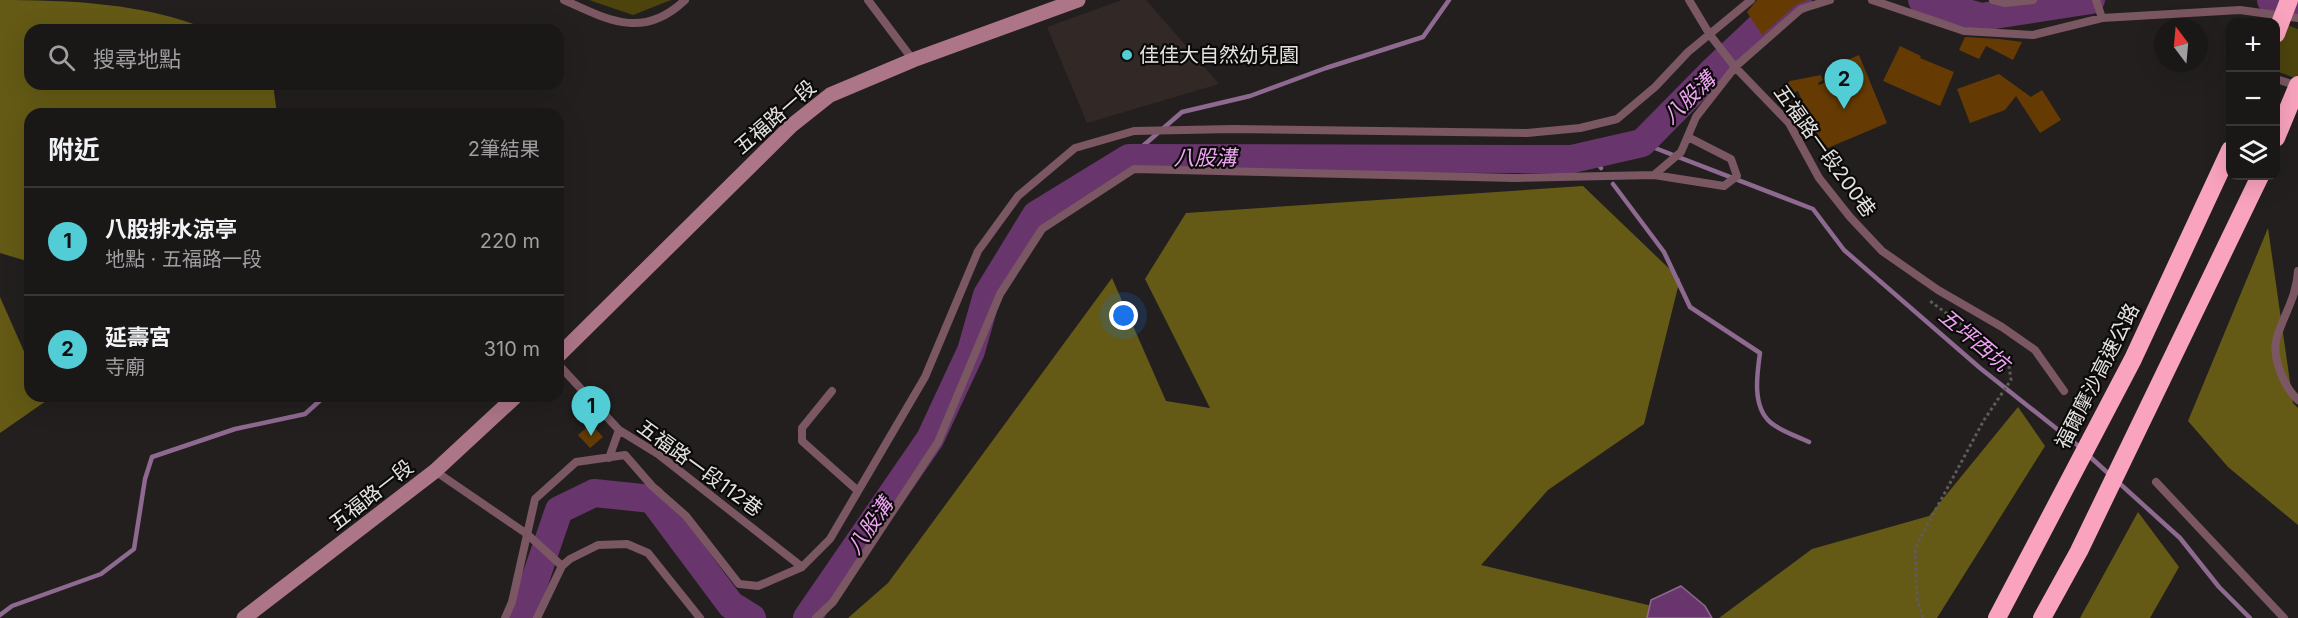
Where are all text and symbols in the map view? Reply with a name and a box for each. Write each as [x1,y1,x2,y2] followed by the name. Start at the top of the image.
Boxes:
[2154,18,2208,72] north arrow
[2226,18,2280,180] map controls
[2226,18,2280,72] button: +
[24,24,564,90] search box
[45,41,78,74] icon: search
[1139,43,1299,67] place label: 佳佳大自然幼兒園
[93,46,181,72] text: 搜尋地點
[1120,48,1134,62] marker: 佳佳大自然幼兒園
[1824,60,1864,109] pin: 2
[1657,65,1722,129] water label: 八股溝
[2226,72,2280,126] button: −
[729,75,821,159] street label: 五福路一段
[1769,80,1881,222] street label: 五福路一段200巷
[2226,126,2280,180] button: layers
[48,134,100,165] text: 附近
[468,137,540,161] text: 2筆結果
[1174,145,1239,170] water label: 八股溝
[105,216,237,242] text: 八股排水涼亭
[63,229,72,253] text: 1
[480,229,540,253] text: 220 m
[105,247,262,271] text: 地點 · 五福路一段
[2050,299,2144,453] street label: 福爾摩沙高速公路
[1109,301,1138,330] your location
[1934,303,2017,378] water label: 五坪西坑
[105,324,171,350] text: 延壽宮
[61,337,74,361] text: 2
[484,337,540,361] text: 310 m
[105,355,145,379] text: 寺廟
[572,386,610,436] pin: 1
[633,415,767,521] street label: 五福路一段112巷
[324,455,418,535] street label: 五福路一段
[841,490,900,559] water label: 八股溝

